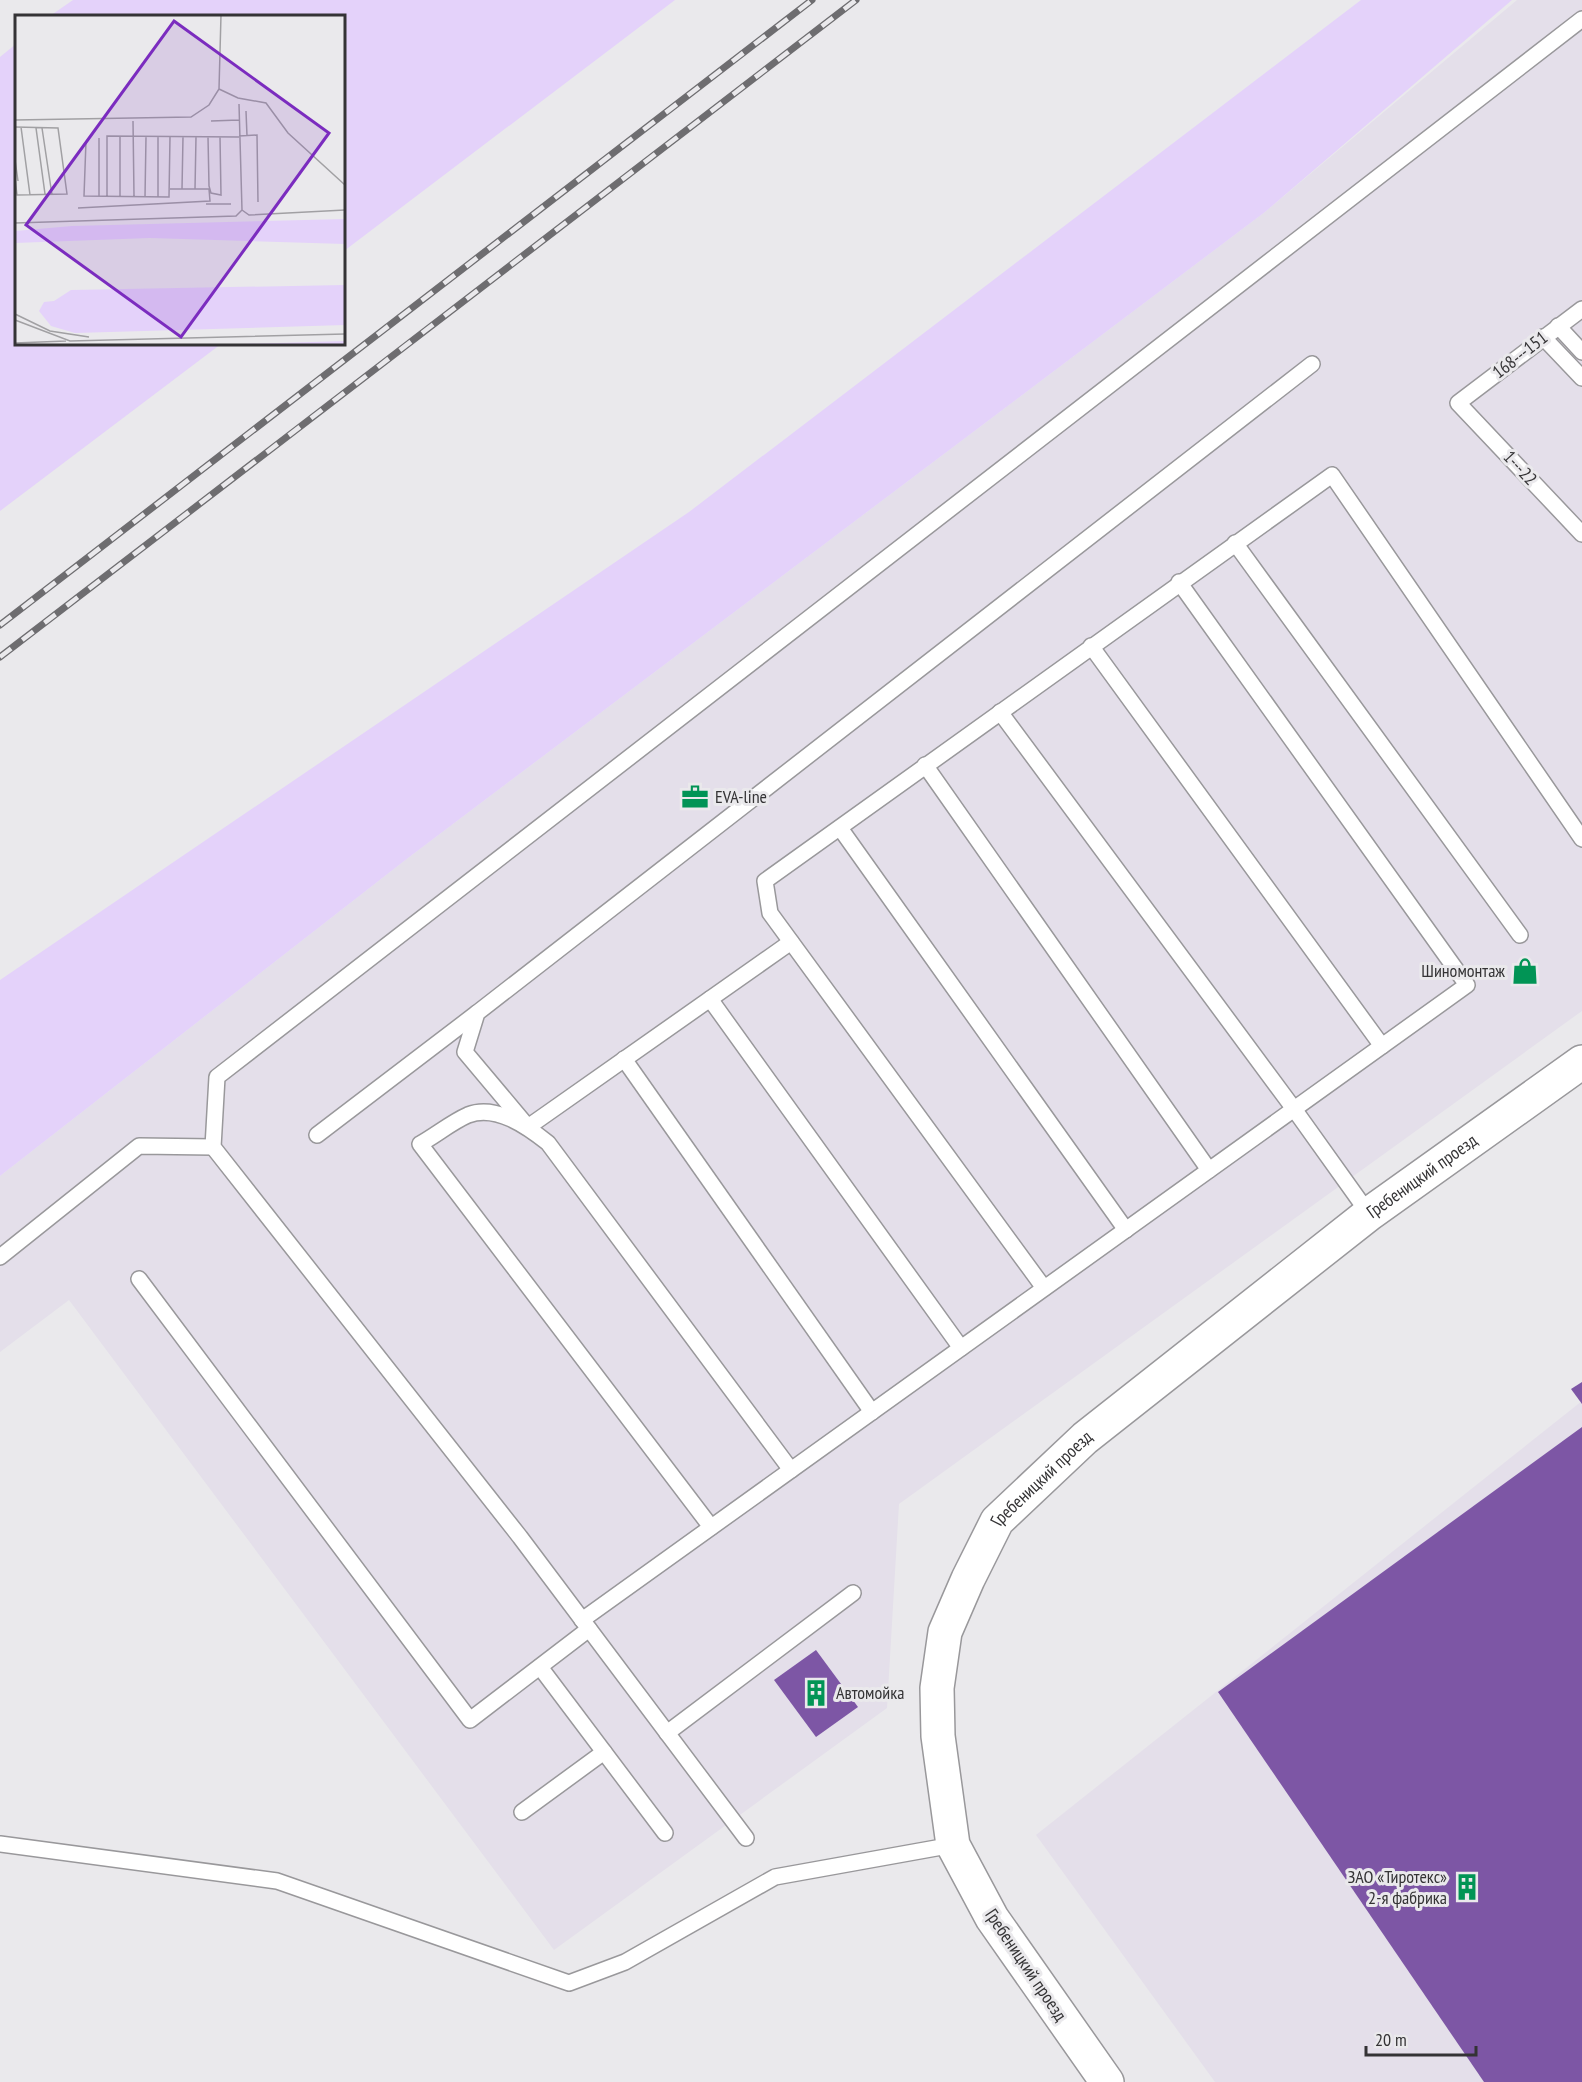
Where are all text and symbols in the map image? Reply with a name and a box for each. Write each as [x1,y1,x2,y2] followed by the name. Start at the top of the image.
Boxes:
[15,15,345,345] inset map
[1487,326,1552,383] street label: 168---151
[1498,445,1542,490] street label: 1---22
[680,782,710,812] office icon: EVA-line
[715,785,767,808] place label: EVA-line
[1510,956,1540,986] shop icon: Шиномонтаж
[1421,959,1505,982] place label: Шиномонтаж
[1362,1128,1482,1223] street label: Гребеницкий проезд
[985,1425,1097,1529] street label: Гребеницкий проезд
[801,1678,831,1708] building icon: Автомойка
[836,1681,904,1704] place label: Автомойка
[1348,1865,1447,1909] place label: ЗАО «Тиротекс» 2-я фабрика
[1452,1872,1482,1902] building icon: ЗАО «Тиротекс» 2-я фабрика
[980,1904,1072,2025] street label: Гребеницкий проезд
[1366,2019,1476,2057] scale bar
[1375,2028,1407,2051] text: 20 m

